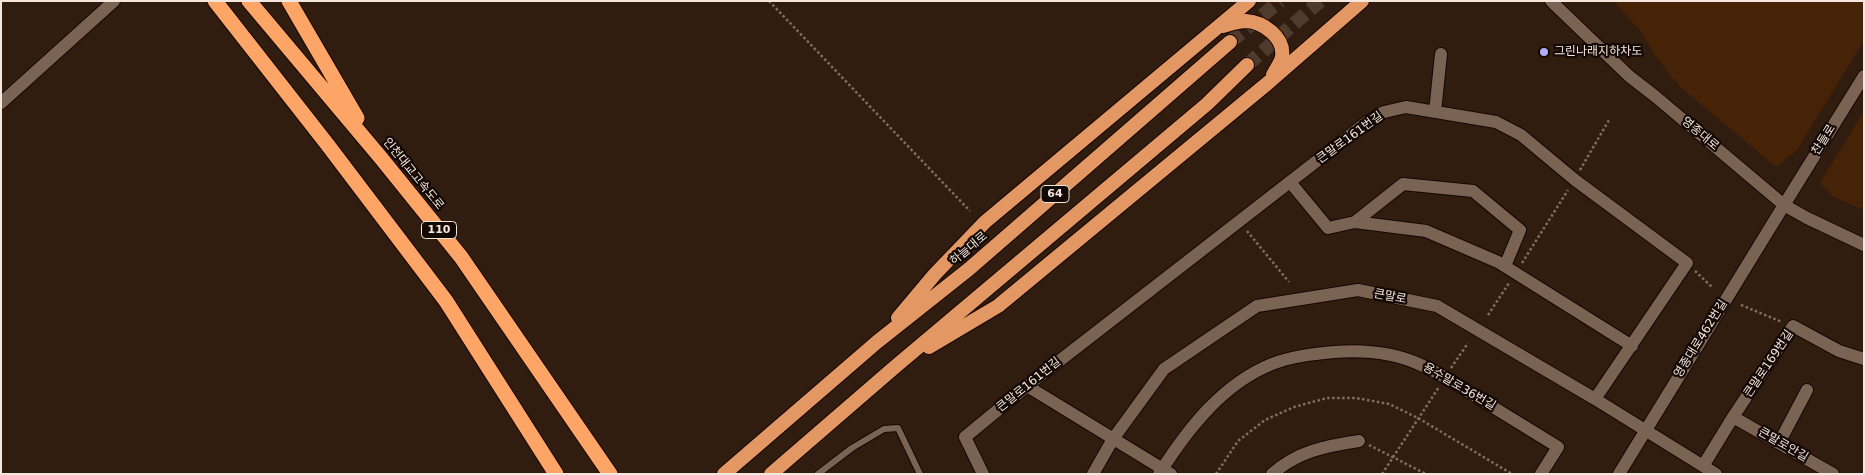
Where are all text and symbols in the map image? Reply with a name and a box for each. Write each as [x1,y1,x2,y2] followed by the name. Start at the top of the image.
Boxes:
[1554,45,1642,59] place label: 그린나래지하차도
[1538,46,1550,58] marker: 그린나래지하차도
[1314,109,1386,167] street label: 큰말로161번길
[1678,114,1722,154] street label: 영종대로
[1809,122,1839,158] street label: 찬들로
[380,135,446,213] street label: 인천대교고속도로
[1041,185,1069,202] road number: 64
[422,222,456,238] road number: 110
[947,229,991,269] street label: 하늘대로
[1372,287,1408,307] street label: 큰말로
[1671,297,1731,381] street label: 영종대로462번길
[1741,328,1797,400] street label: 큰말로169번길
[994,355,1064,415] street label: 큰말로161번길
[1420,360,1498,414] street label: 용수말로36번길
[1755,425,1811,465] street label: 큰말로안길

